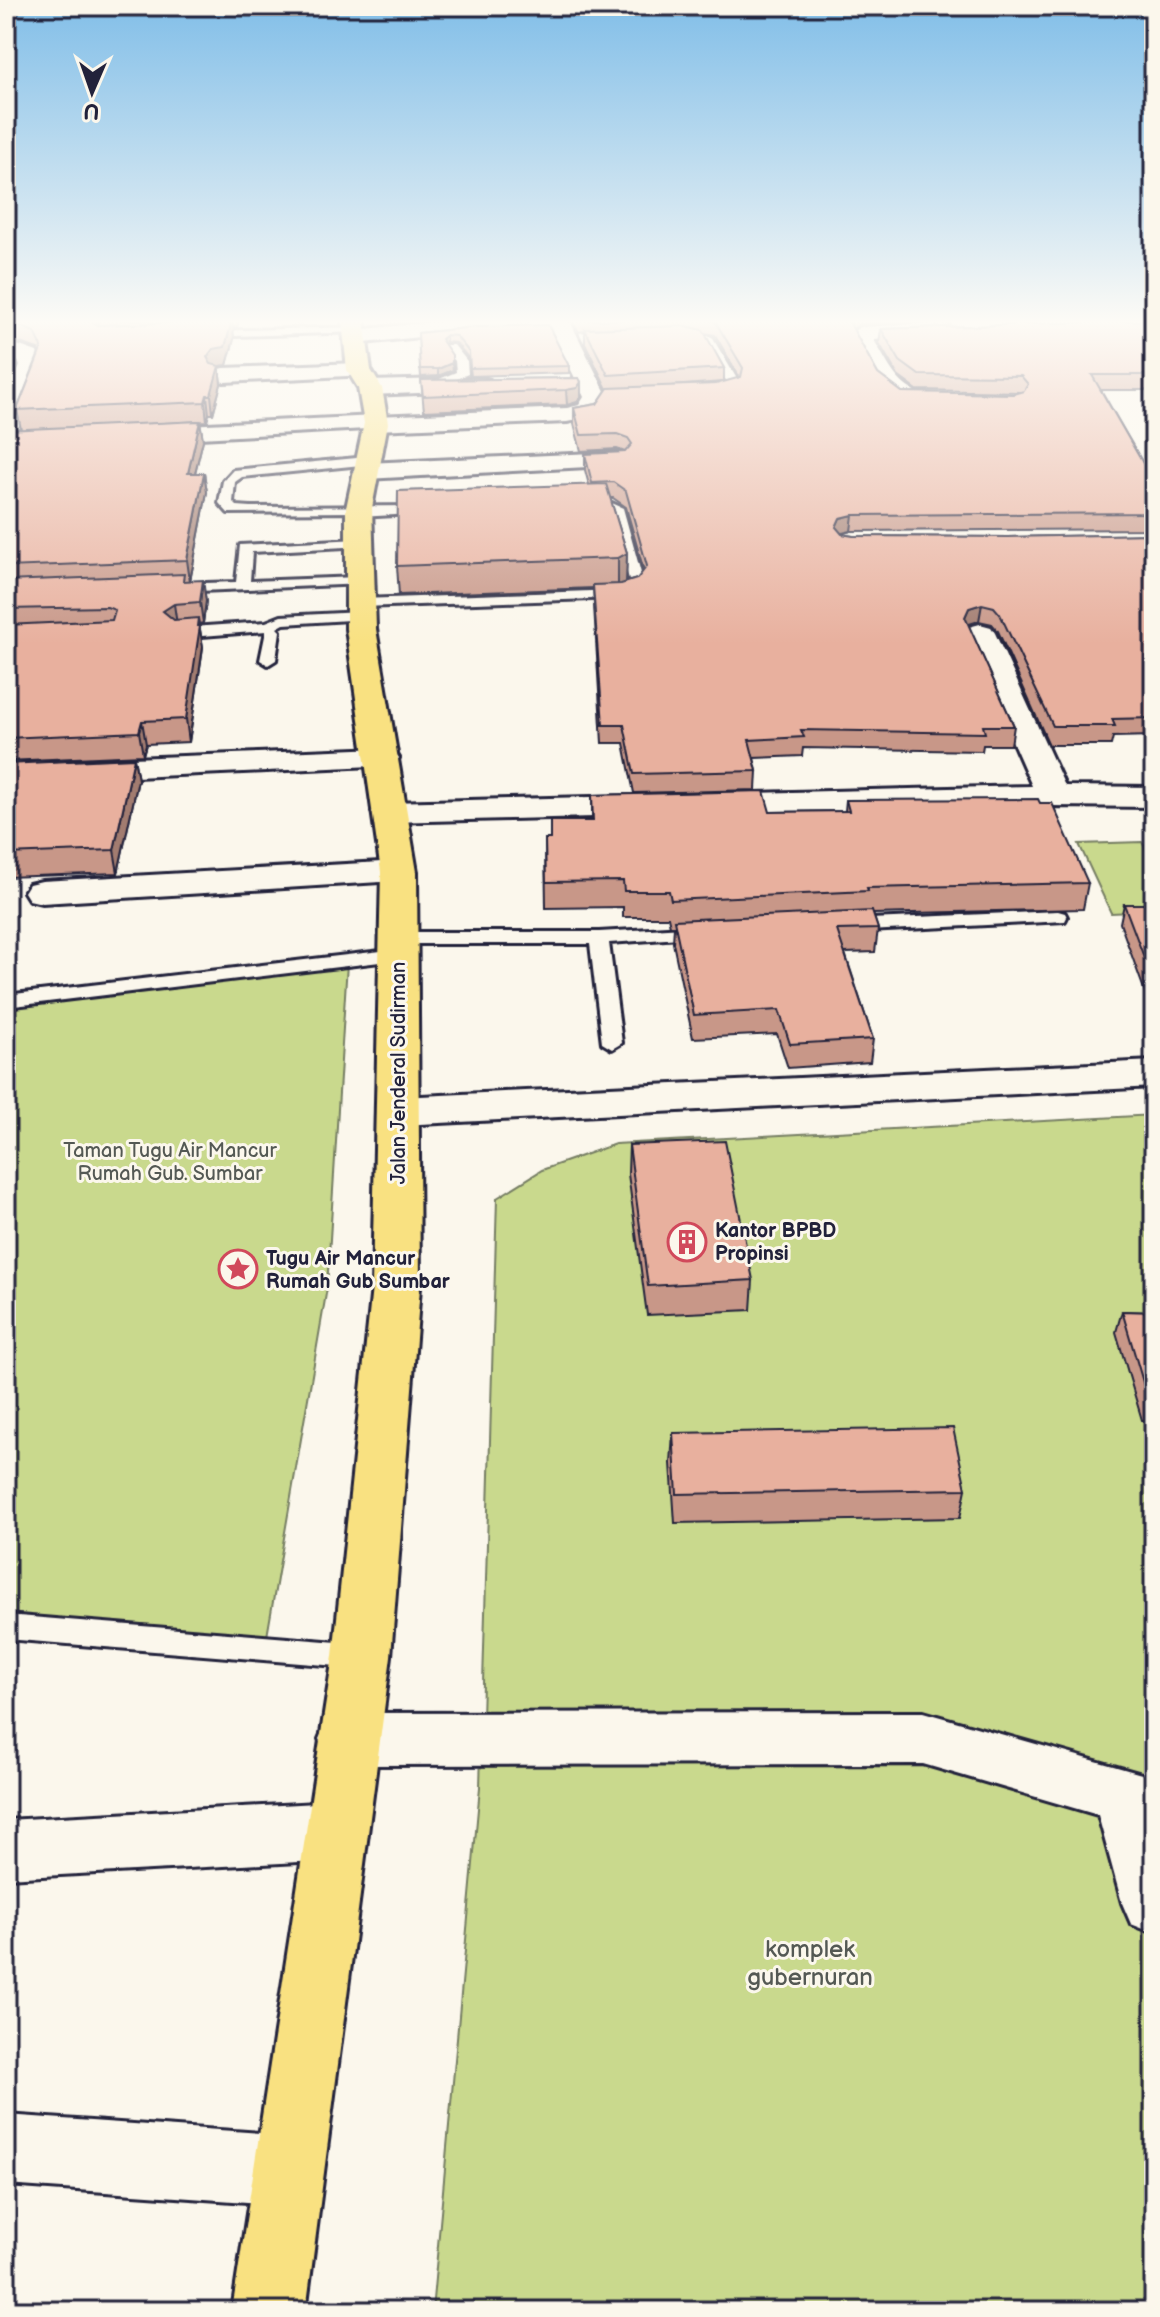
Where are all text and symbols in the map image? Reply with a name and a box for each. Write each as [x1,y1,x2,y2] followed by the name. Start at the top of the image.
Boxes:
[52,52,132,132] north arrow
[83,97,100,124] text: U
[387,962,411,1184] street label: Jalan Jenderal Sudirman
[63,1139,277,1186] park label: Taman Tugu Air Mancur Rumah Gub. Sumbar
[715,1219,836,1266] place label: Kantor BPBD Propinsi
[666,1221,708,1263] building icon: Kantor BPBD Propinsi
[266,1247,451,1294] place label: Tugu Air Mancur Rumah Gub Sumbar
[217,1248,259,1290] place icon: Tugu Air Mancur Rumah Gub Sumbar
[747,1935,873,1992] park label: komplek gubernuran

